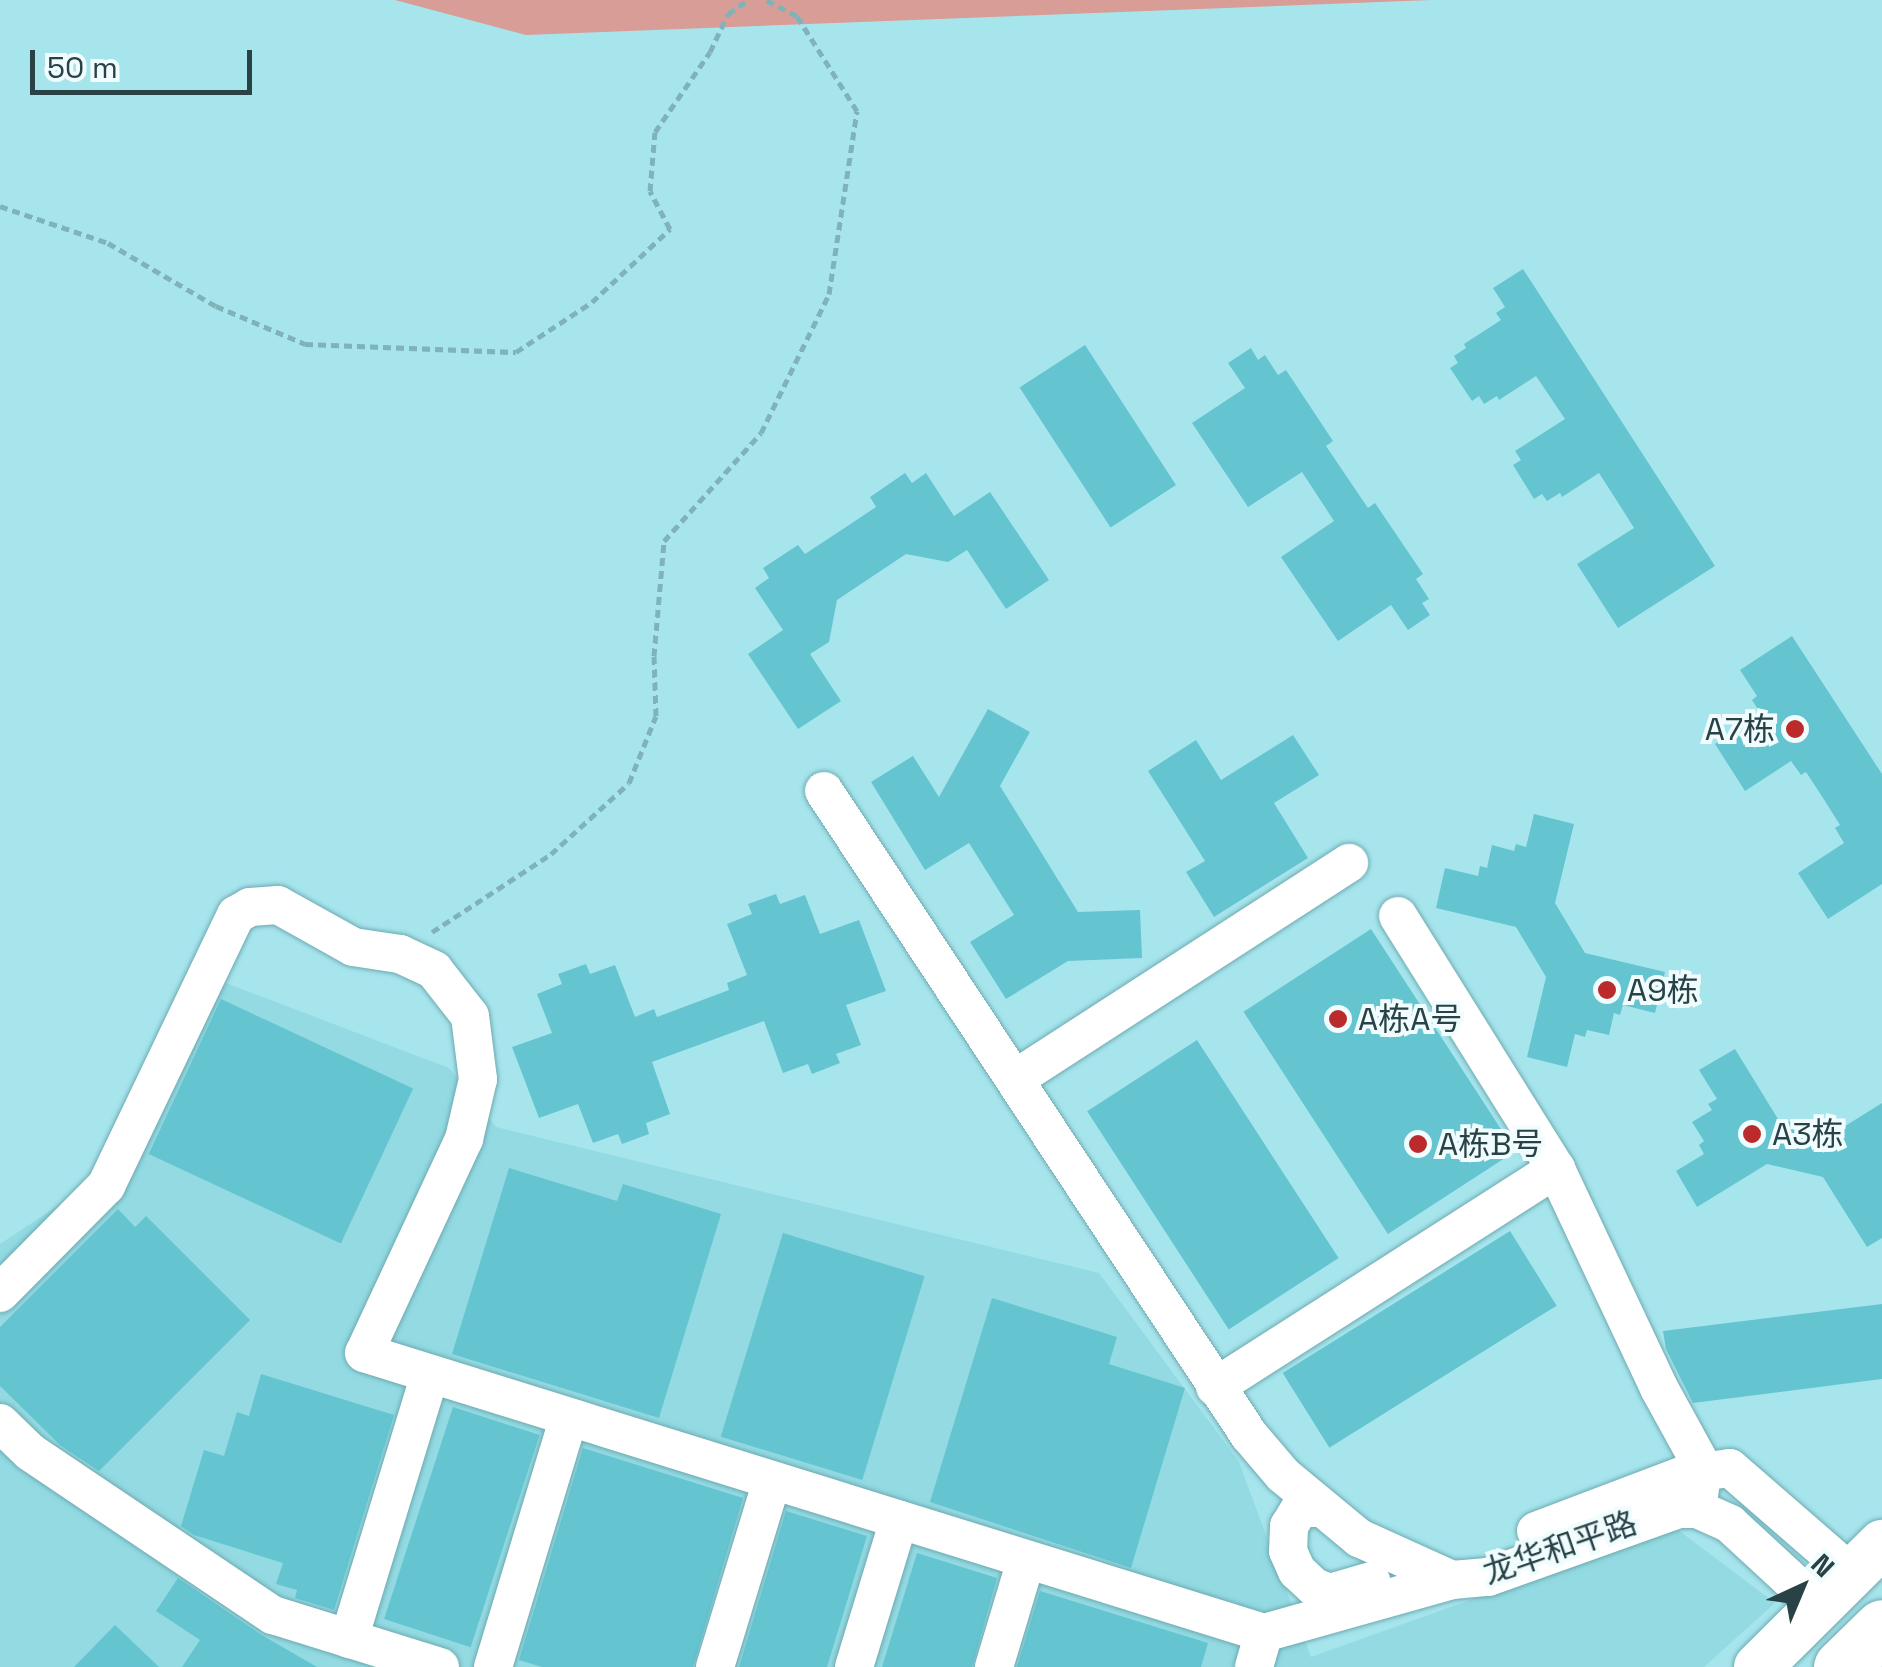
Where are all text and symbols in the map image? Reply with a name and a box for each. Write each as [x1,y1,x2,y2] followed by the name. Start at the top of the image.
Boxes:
[35,30,258,92] scale bar
[47,48,118,87] text: 50 m
[1705,710,1775,748] place label: A7栋
[1784,718,1806,740] marker: A7栋
[1627,971,1699,1009] place label: A9栋
[1596,979,1618,1001] marker: A9栋
[1358,1000,1462,1038] place label: A栋A号
[1327,1008,1349,1030] marker: A栋A号
[1772,1115,1843,1153] place label: A3栋
[1741,1123,1763,1145] marker: A3栋
[1438,1125,1543,1163] place label: A栋B号
[1407,1133,1429,1155] marker: A栋B号
[1478,1504,1642,1592] street label: 龙华和平路
[1752,1537,1852,1637] north arrow
[1804,1546,1842,1585] text: N

